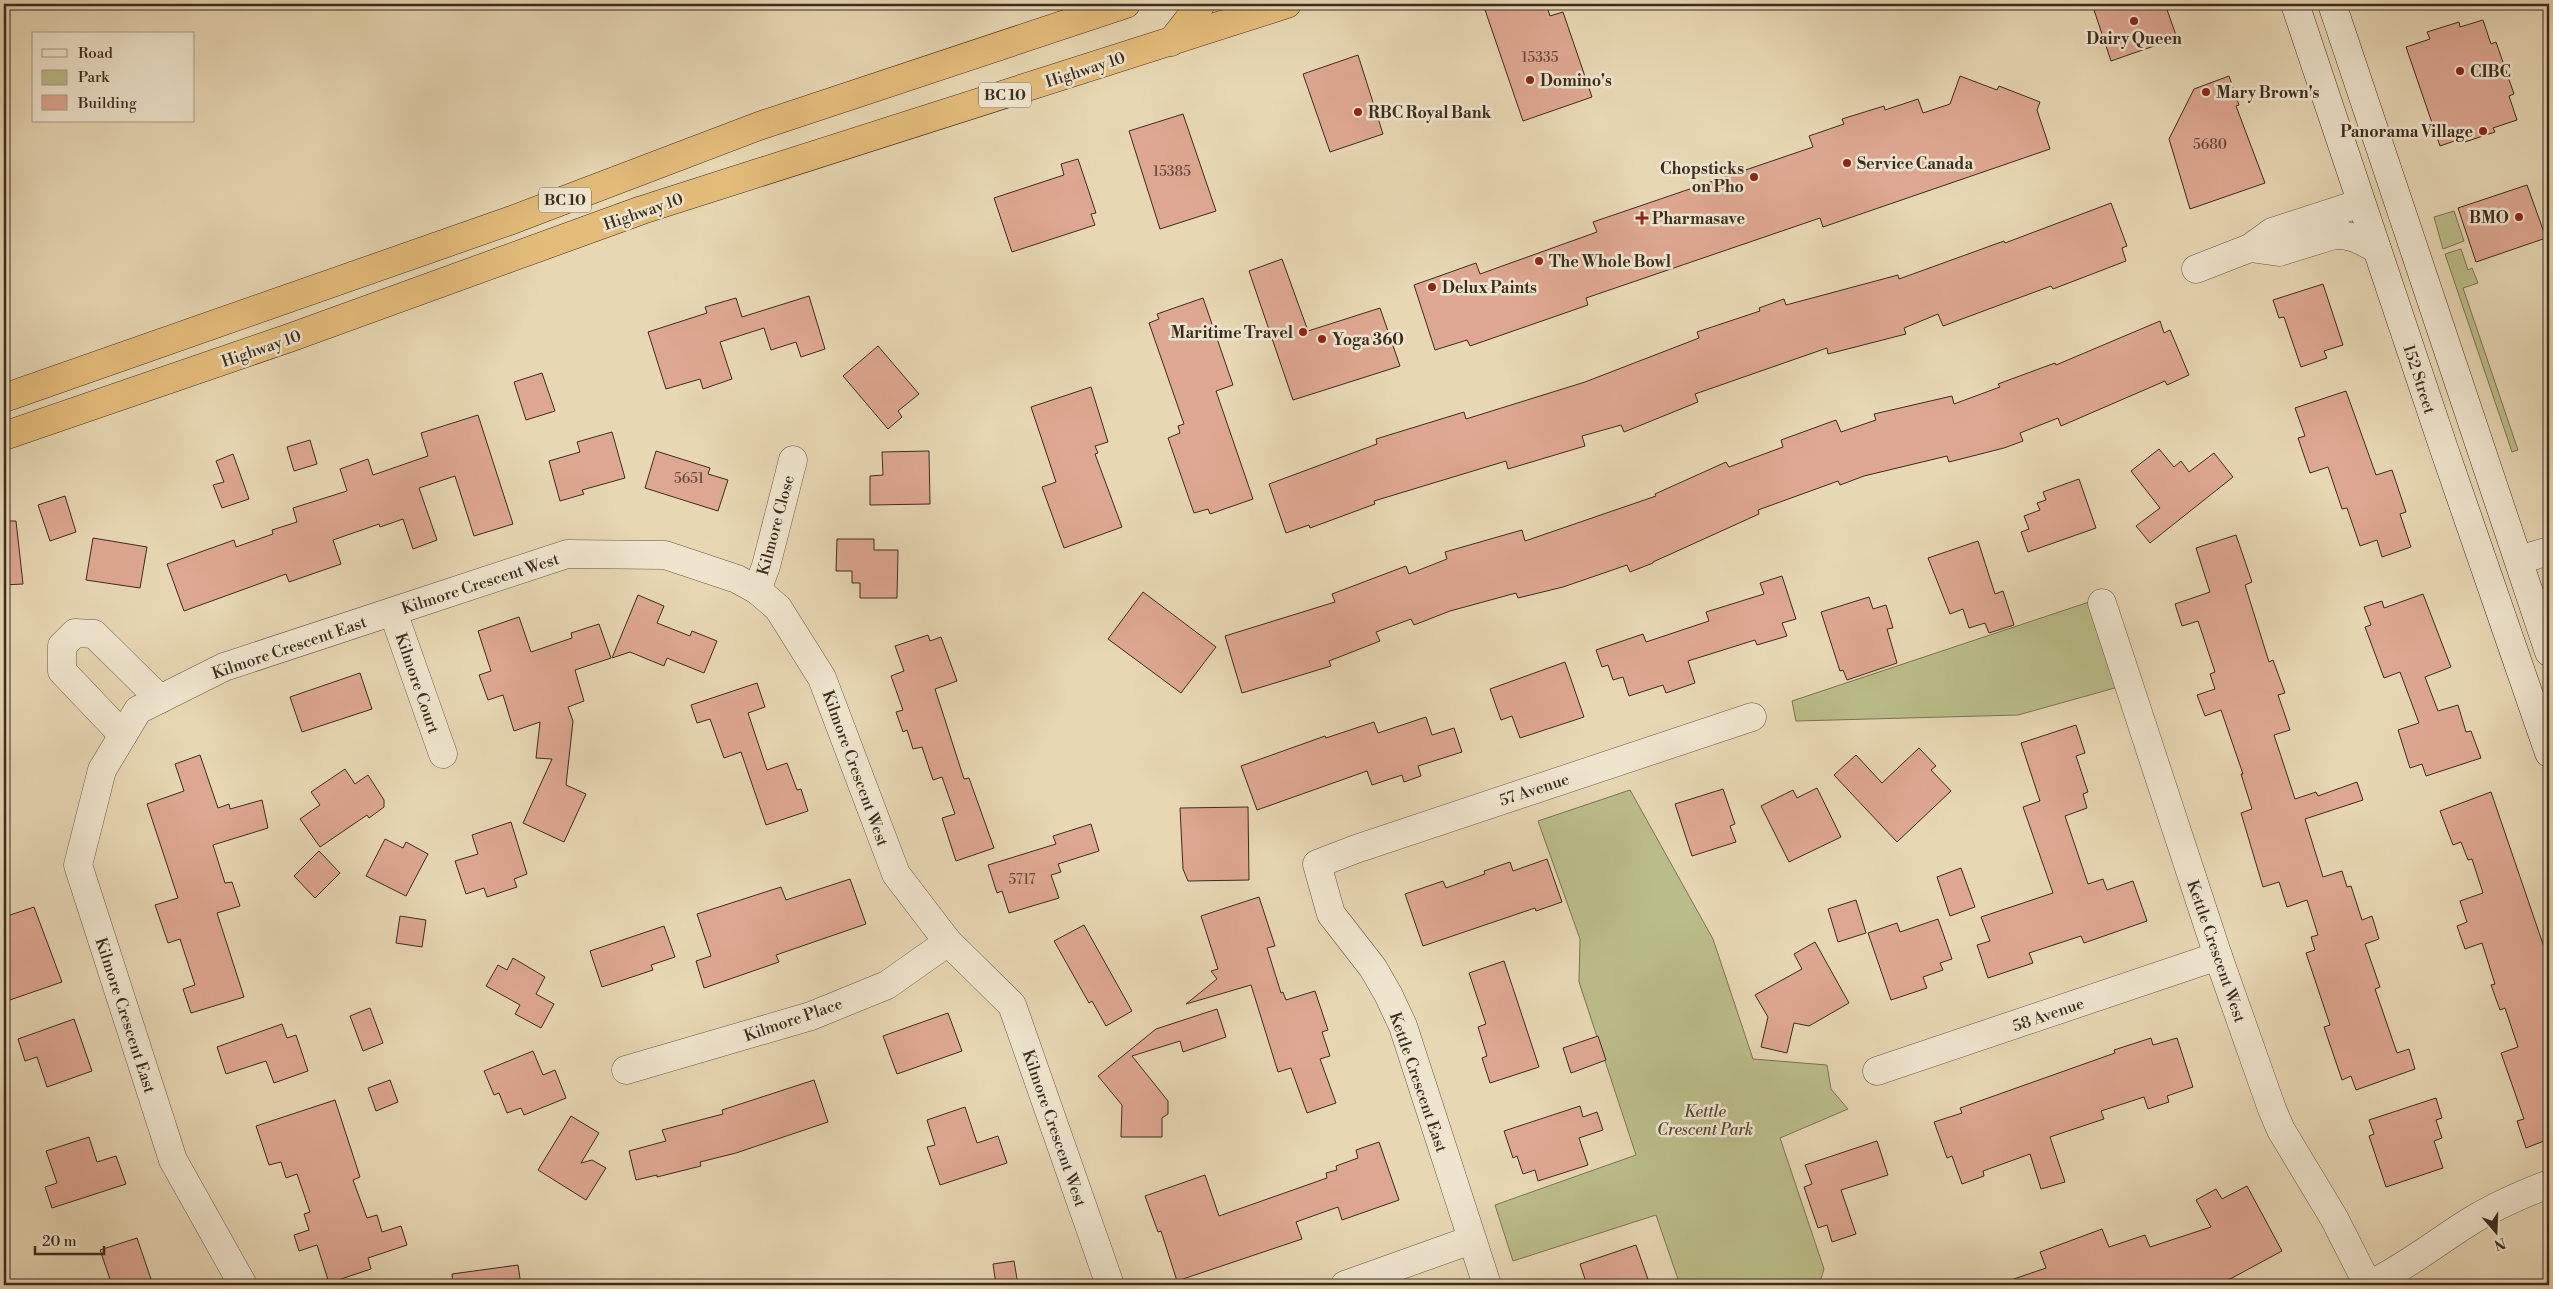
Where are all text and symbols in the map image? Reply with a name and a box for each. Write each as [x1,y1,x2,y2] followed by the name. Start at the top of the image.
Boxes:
[2128,15,2140,27] marker: Dairy Queen
[2086,29,2182,49] place label: Dairy Queen
[32,32,195,122] legend
[78,44,113,63] text: Road
[1043,48,1128,92] street label: Highway 10
[1522,49,1559,67] house number: 15335
[2470,62,2511,82] place label: CIBC
[2454,65,2466,77] marker: CIBC
[78,68,110,87] text: Park
[1540,71,1612,91] place label: Domino's
[1524,74,1536,86] marker: Domino's
[979,82,1031,108] road number: BC 10
[2216,83,2320,103] place label: Mary Brown's
[2200,86,2212,98] marker: Mary Brown's
[77,94,137,113] text: Building
[1368,103,1492,123] place label: RBC Royal Bank
[1352,106,1364,118] marker: RBC Royal Bank
[2340,122,2473,142] place label: Panorama Village
[2477,125,2489,137] marker: Panorama Village
[2193,136,2227,154] house number: 5680
[1857,154,1973,174] place label: Service Canada
[1841,157,1853,169] marker: Service Canada
[1660,159,1744,197] place label: Chopsticks on Pho
[1153,163,1191,181] house number: 15385
[1748,171,1760,183] marker: Chopsticks on Pho
[539,188,591,212] road number: BC 10
[601,189,686,235] street label: Highway 10
[2469,208,2509,228] place label: BMO
[1652,209,1746,229] place label: Pharmasave
[2513,211,2525,223] marker: BMO
[1636,212,1648,224] marker: Pharmasave
[1549,252,1672,272] place label: The Whole Bowl
[1533,255,1545,267] marker: The Whole Bowl
[1442,278,1537,298] place label: Delux Paints
[1426,281,1438,293] marker: Delux Paints
[1171,323,1294,343] place label: Maritime Travel
[219,326,304,372] street label: Highway 10
[1297,326,1309,338] marker: Maritime Travel
[1332,330,1404,350] place label: Yoga 360
[1316,333,1328,345] marker: Yoga 360
[2398,342,2440,417] street label: 152 Street
[674,470,704,488] house number: 5651
[753,473,799,577] street label: Kilmore Close
[399,549,562,619] street label: Kilmore Crescent West
[209,612,370,684] street label: Kilmore Crescent East
[391,630,444,737] street label: Kilmore Court
[817,688,893,849] street label: Kilmore Crescent West
[1497,769,1572,811] street label: 57 Avenue
[1008,871,1036,889] house number: 5717
[2182,878,2250,1025] street label: Kettle Crescent West
[90,935,160,1096] street label: Kilmore Crescent East
[2010,993,2087,1037] street label: 58 Avenue
[741,994,845,1046] street label: Kilmore Place
[1385,1010,1452,1155] street label: Kettle Crescent East
[1018,1047,1090,1210] street label: Kilmore Crescent West
[1657,1102,1753,1140] park label: Kettle Crescent Park
[2470,1206,2520,1256] north arrow
[35,1224,104,1256] scale bar
[42,1232,77,1251] text: 20 m
[2492,1233,2508,1254] text: N

